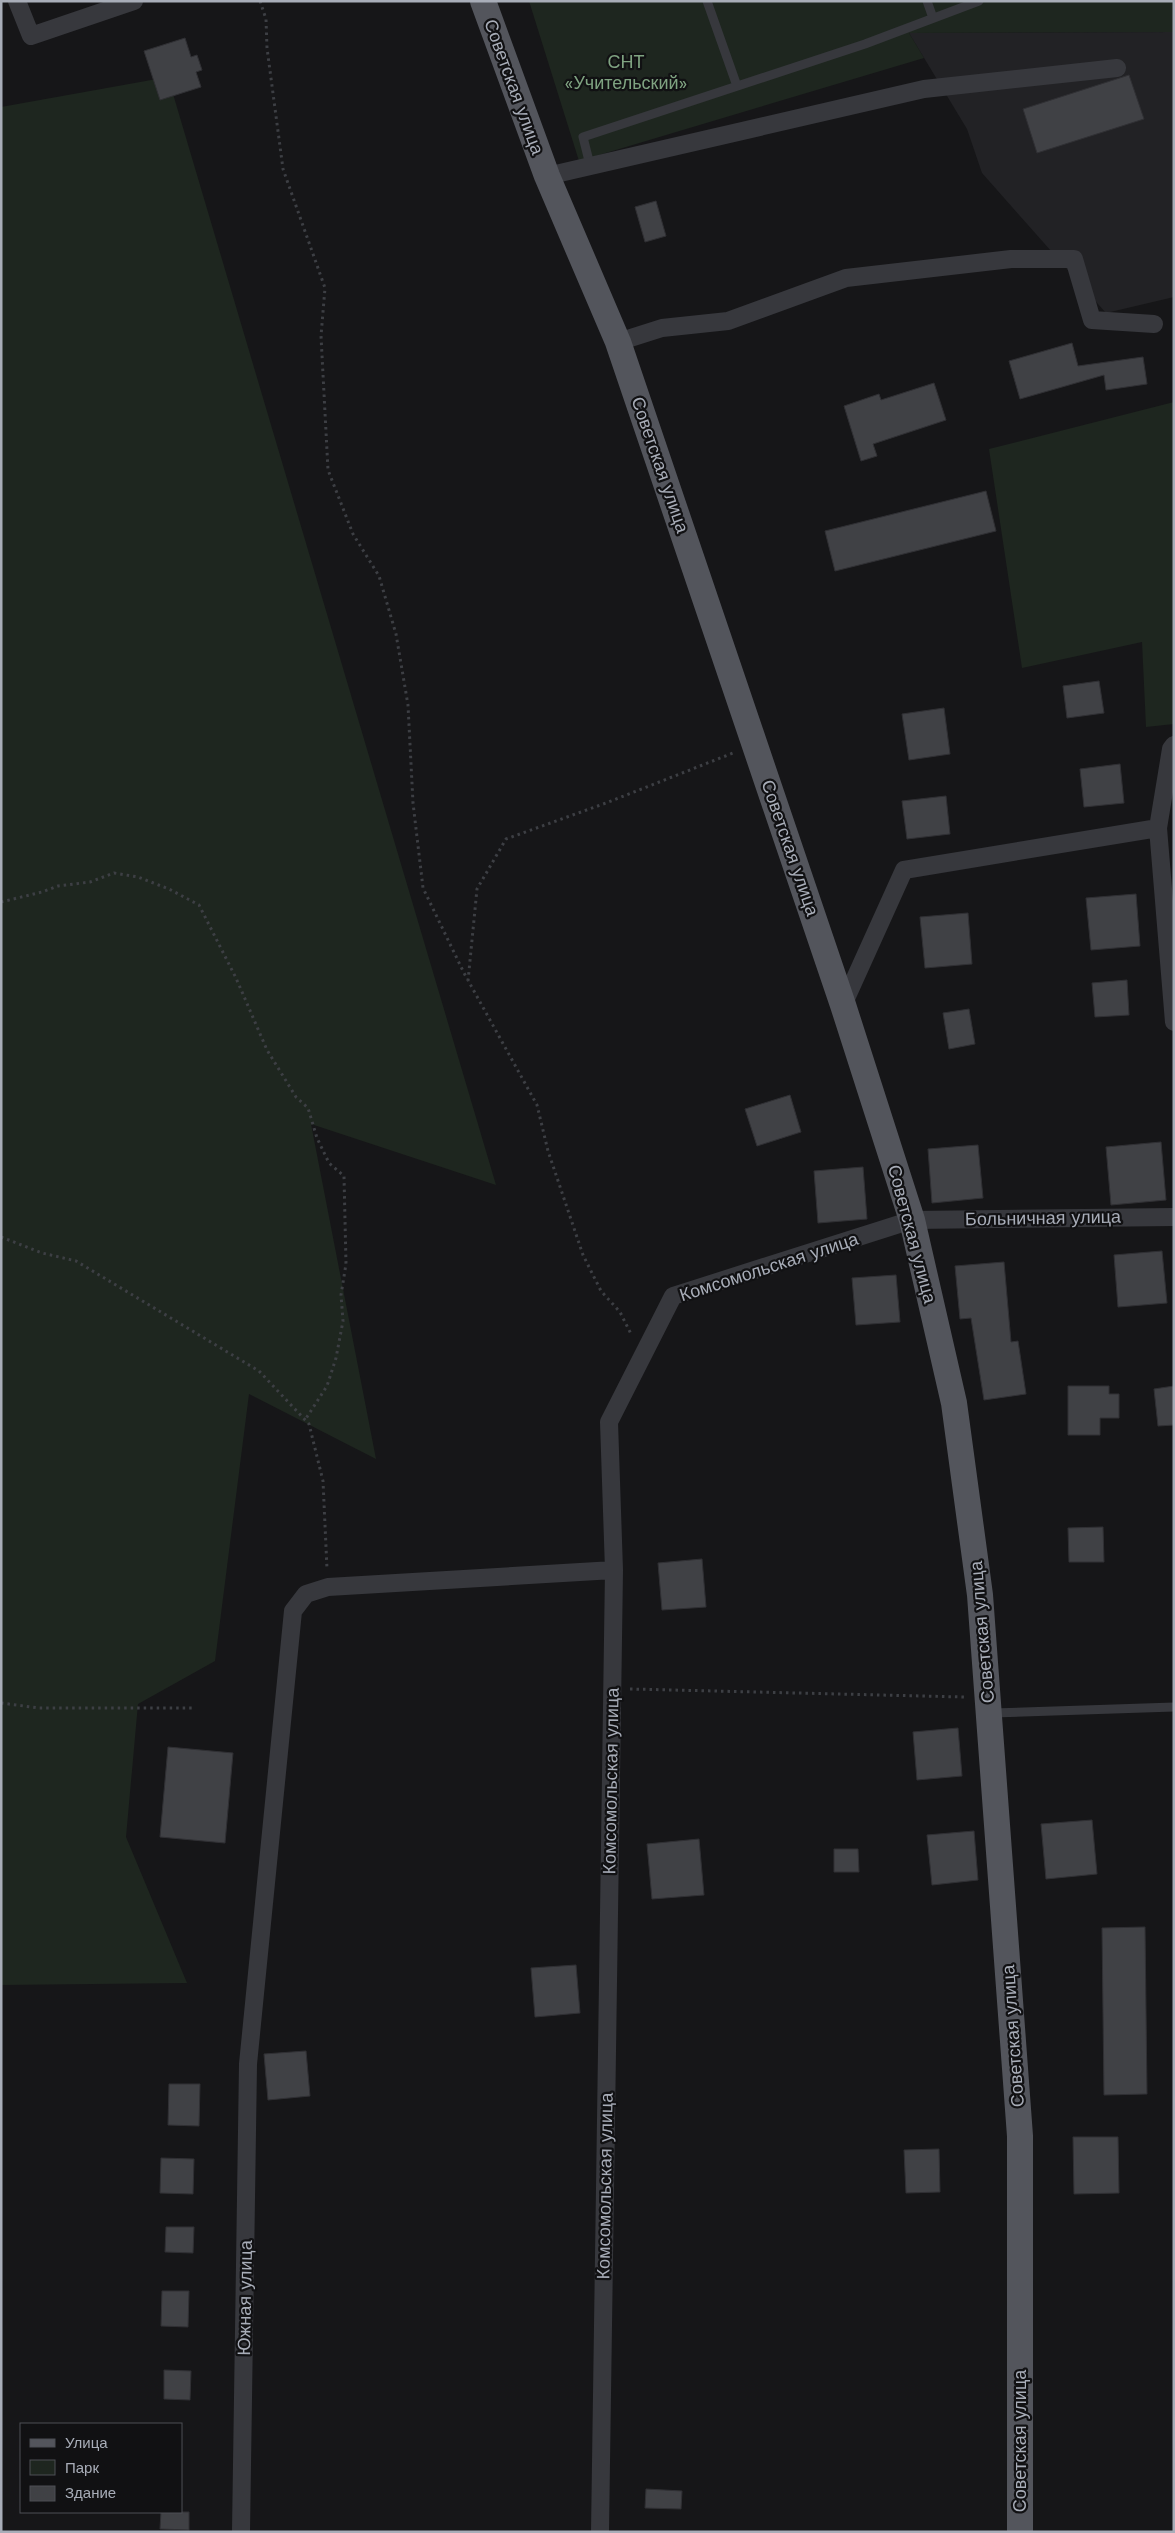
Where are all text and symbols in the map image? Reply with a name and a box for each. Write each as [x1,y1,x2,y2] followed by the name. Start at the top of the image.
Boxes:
[480,16,549,158] street label: Советская улица
[565,51,687,93] park label: СНТ «Учительский»
[627,394,694,537] street label: Советская улица
[757,777,824,920] street label: Советская улица
[884,1162,941,1306] street label: Советская улица
[965,1206,1122,1229] street label: Больничная улица
[677,1227,862,1305] street label: Комсомольская улица
[965,1559,998,1704] street label: Советская улица
[598,1687,623,1874] street label: Комсомольская улица
[997,1963,1028,2108] street label: Советская улица
[592,2092,617,2279] street label: Комсомольская улица
[233,2239,256,2356] street label: Южная улица
[1009,2369,1030,2512] street label: Советская улица
[20,2423,182,2513] legend
[65,2434,108,2452] text: Улица
[65,2459,99,2477] text: Парк
[65,2484,116,2502] text: Здание

